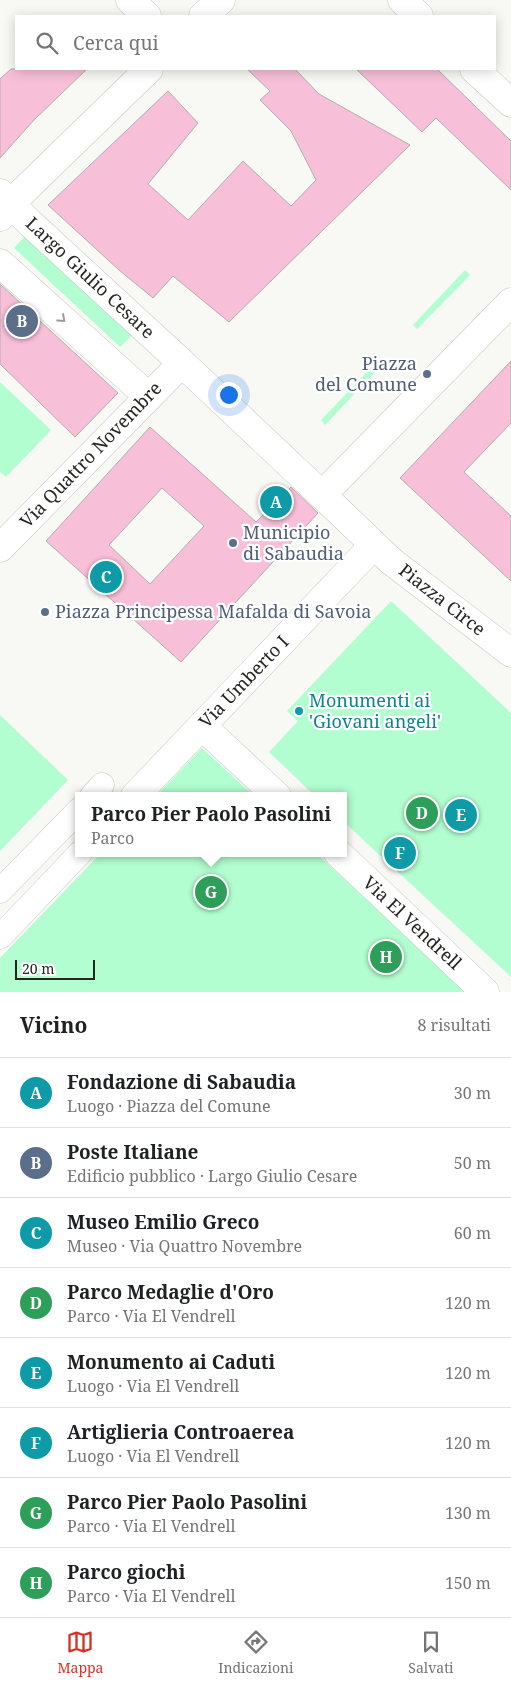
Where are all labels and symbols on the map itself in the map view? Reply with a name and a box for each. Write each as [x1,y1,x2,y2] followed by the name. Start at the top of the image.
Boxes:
[21,211,160,343] street label: Largo Giulio Cesare
[6,302,38,340] pin: B
[57,313,66,322] one-way arrow
[315,351,417,396] place label: Piazza del Comune
[421,368,433,380] marker: Piazza del Comune
[14,376,166,532] street label: Via Quattro Novembre
[216,382,242,408] your location
[260,483,292,521] pin: A
[243,520,344,565] place label: Municipio di Sabaudia
[227,537,239,549] marker: Municipio di Sabaudia
[90,558,122,596] pin: C
[394,558,491,641] street label: Piazza Circe
[55,599,371,623] place label: Piazza Principessa Mafalda di Savoia
[39,606,51,618] marker: Piazza Principessa Mafalda di Savoia
[193,630,294,733] street label: Via Umberto I
[309,688,441,733] place label: Monumenti ai 'Giovani angeli'
[293,705,305,717] marker: Monumenti ai 'Giovani angeli'
[406,794,438,832] pin: D
[445,796,477,834] pin: E
[384,834,416,872] pin: F
[358,870,468,975] street label: Via El Vendrell
[195,873,227,911] pin: G
[370,938,402,976] pin: H
[15,957,95,980] scale bar

